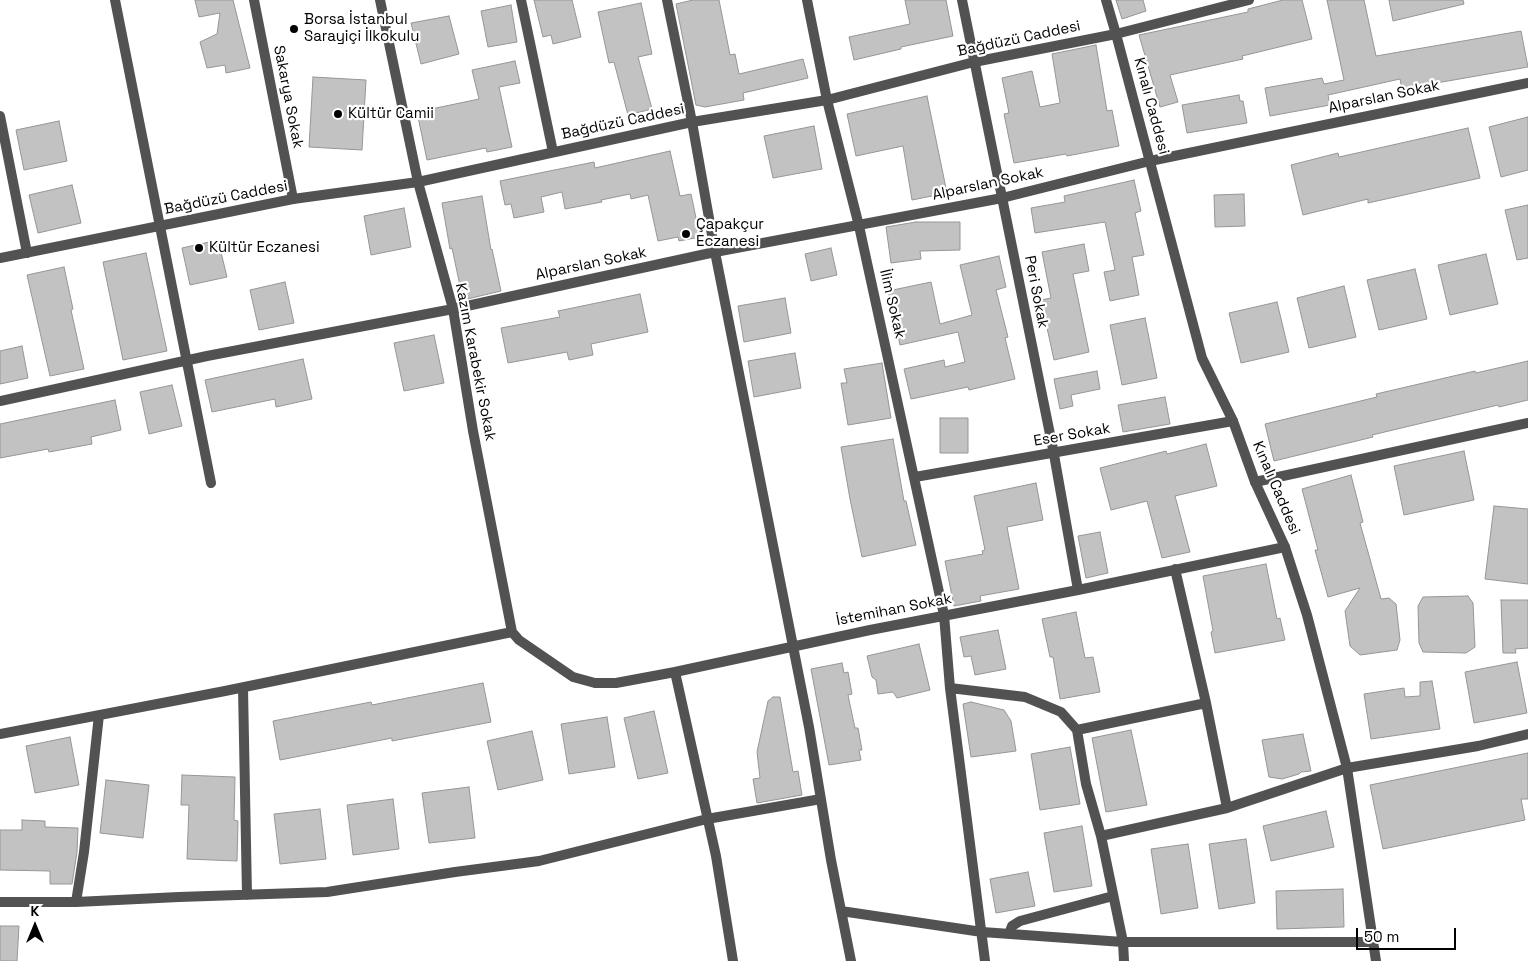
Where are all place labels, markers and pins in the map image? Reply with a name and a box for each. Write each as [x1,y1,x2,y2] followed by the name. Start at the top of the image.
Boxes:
[304,11,419,46] place label: Borsa İstanbul Sarayiçi İlkokulu
[288,23,300,35] marker: Borsa İstanbul Sarayiçi İlkokulu
[348,105,434,123] place label: Kültür Camii
[332,108,344,120] marker: Kültür Camii
[696,216,764,251] place label: Çapakçur Eczanesi
[680,228,692,240] marker: Çapakçur Eczanesi
[209,239,320,257] place label: Kültür Eczanesi
[193,242,205,254] marker: Kültür Eczanesi

